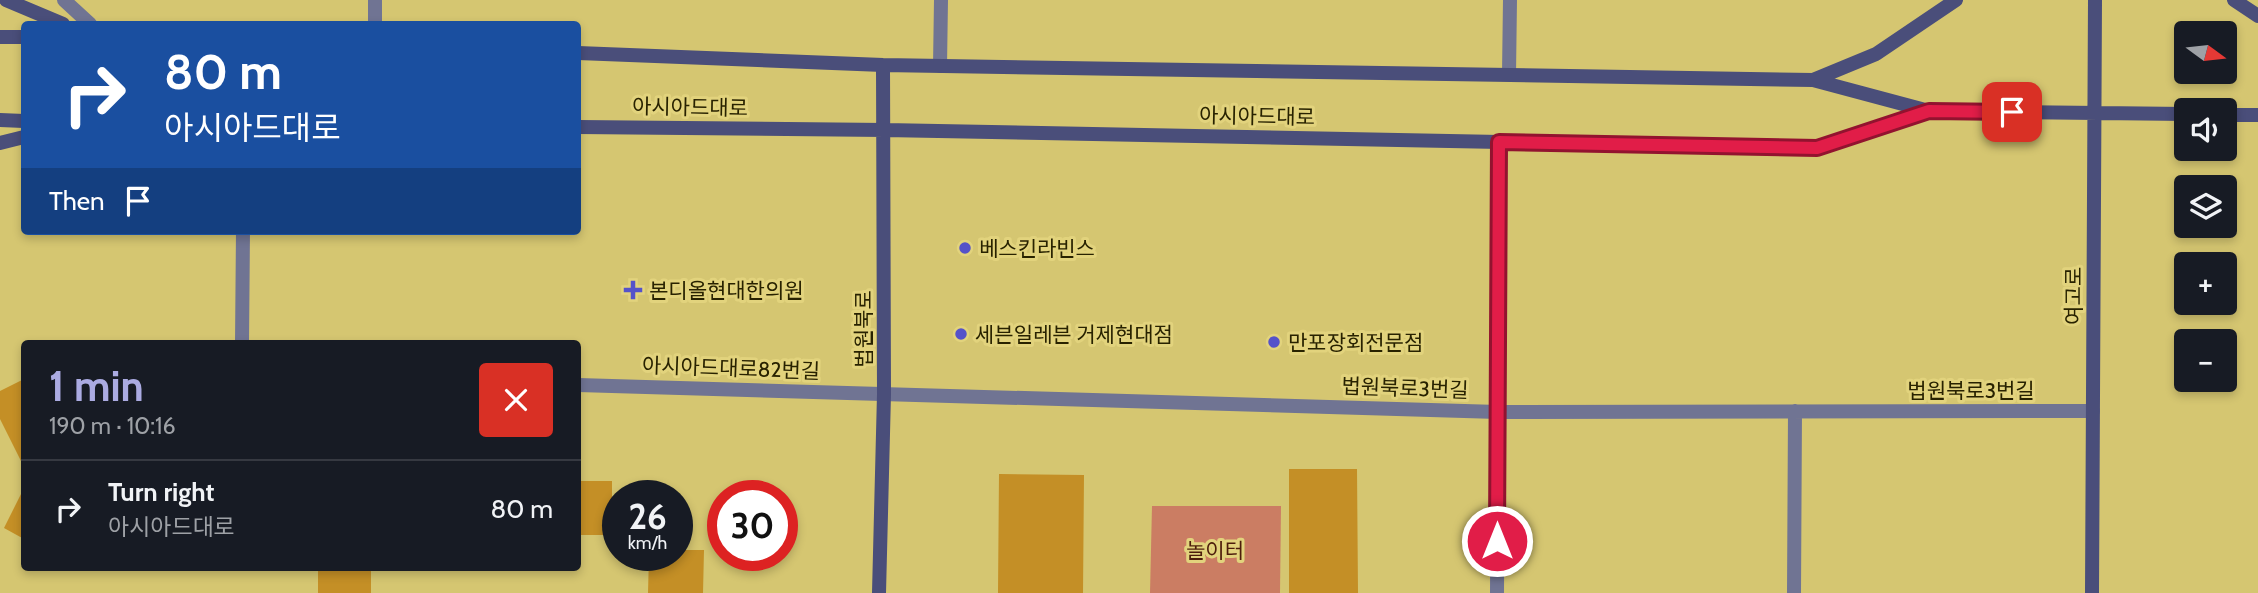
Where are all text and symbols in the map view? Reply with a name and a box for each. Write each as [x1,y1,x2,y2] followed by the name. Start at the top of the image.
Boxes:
[2174,21,2236,84] north arrow
[2174,21,2237,392] map controls
[164,42,282,101] text: 80 m
[49,49,140,140] icon: right
[1982,82,2042,142] pin
[632,93,748,121] street label: 아시아드대로
[1993,93,2031,131] icon: arrive
[2174,98,2237,161] button: sound
[1199,102,1315,130] street label: 아시아드대로
[164,108,341,147] text: 아시아드대로
[2174,175,2237,238] button: layers
[119,182,157,220] icon: arrive
[49,185,105,217] text: Then
[979,236,1095,261] place label: 베스킨라빈스
[957,240,973,256] marker: 베스킨라빈스
[2174,252,2237,315] button: +
[2061,267,2086,325] street label: 여고로
[649,278,804,303] place label: 본디올현대한의원
[623,280,643,300] marker: 본디올현대한의원
[851,290,876,368] street label: 법원북로
[975,322,1173,347] place label: 세븐일레븐 거제현대점
[953,326,969,342] marker: 세븐일레븐 거제현대점
[2174,329,2237,392] button: −
[1288,330,1423,355] place label: 만포장회전문점
[1266,334,1282,350] marker: 만포장회전문점
[641,352,821,384] street label: 아시아드대로82번길
[49,360,144,412] text: 1 min
[479,363,553,437] button: close
[1341,373,1469,403] street label: 법원북로3번길
[1907,378,2035,403] street label: 법원북로3번길
[49,412,176,440] text: 190 m · 10:16
[108,476,214,508] text: Turn right
[707,480,798,571] speed limit sign: 30
[49,490,87,528] icon: right
[490,493,553,525] text: 80 m
[628,495,667,538] text: 26
[1460,504,1534,578] position arrow
[108,513,235,541] text: 아시아드대로
[628,532,667,554] text: km/h
[1186,538,1244,563] park label: 놀이터

